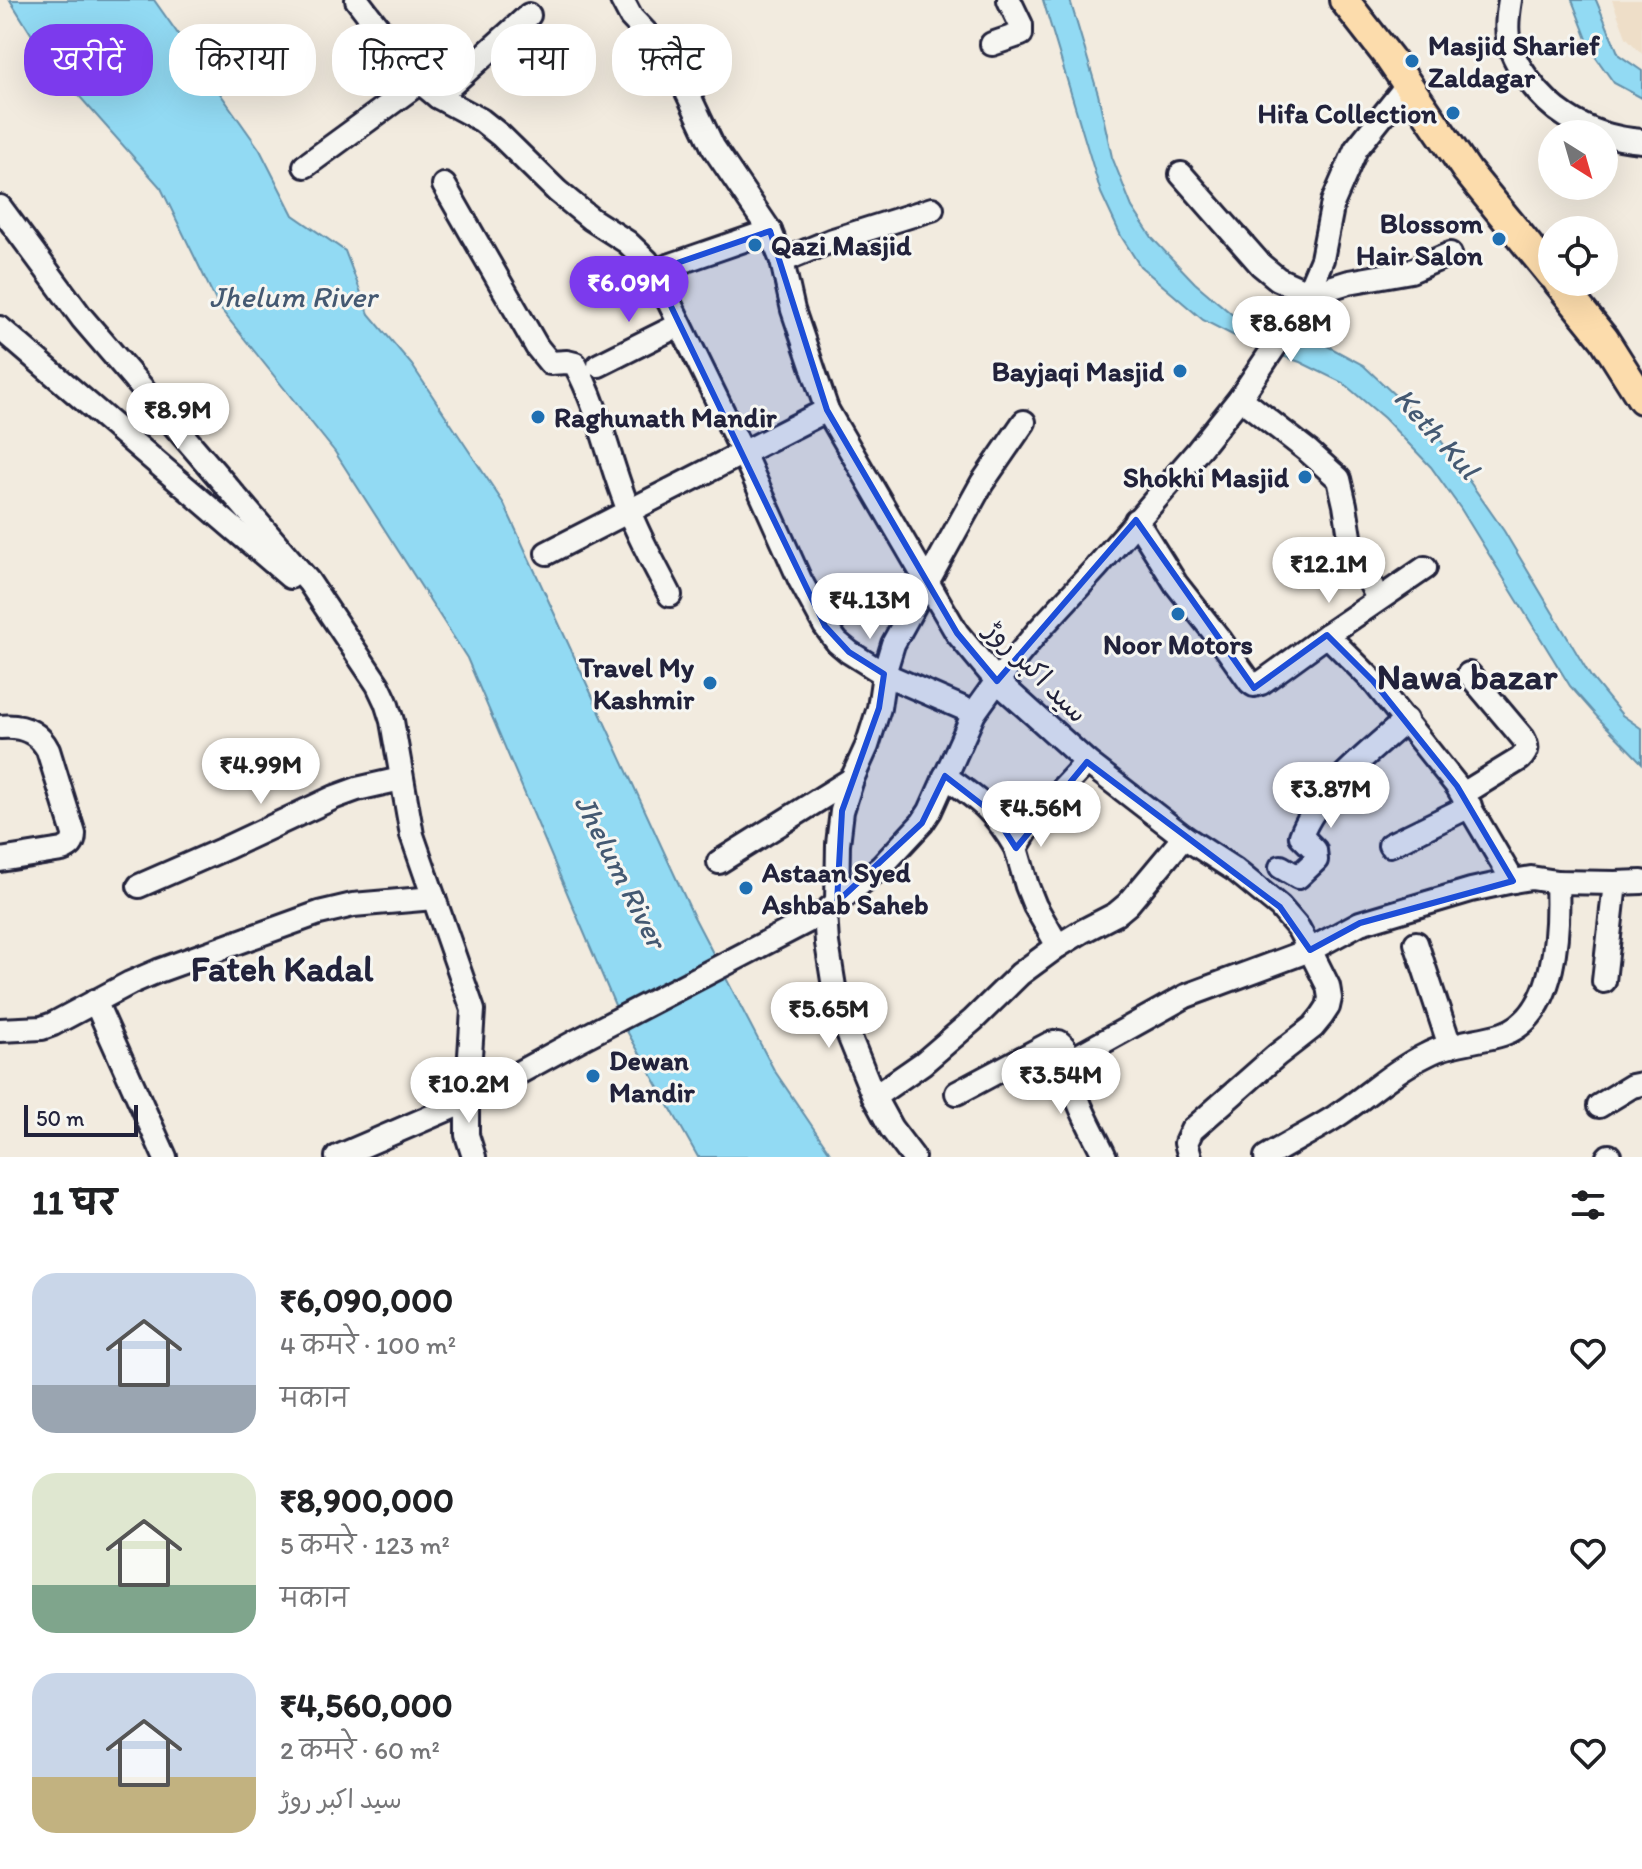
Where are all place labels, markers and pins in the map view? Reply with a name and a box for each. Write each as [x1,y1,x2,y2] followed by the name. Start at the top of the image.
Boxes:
[1428,28,1601,94] place label: Masjid Sharief Zaldagar
[1403,52,1421,70] marker: Masjid Sharief Zaldagar
[1257,96,1437,130] place label: Hifa Collection
[1444,104,1462,122] marker: Hifa Collection
[1356,206,1483,272] place label: Blossom Hair Salon
[771,228,912,262] place label: Qazi Masjid
[1490,230,1508,248] marker: Blossom Hair Salon
[746,236,764,254] marker: Qazi Masjid
[564,256,694,324] pin: ₹6.09M
[1226,296,1356,364] pin: ₹8.68M
[992,354,1165,388] place label: Bayjaqi Masjid
[1171,362,1189,380] marker: Bayjaqi Masjid
[122,383,234,451] pin: ₹8.9M
[554,400,777,434] place label: Raghunath Mandir
[529,408,547,426] marker: Raghunath Mandir
[1123,460,1290,494] place label: Shokhi Masjid
[1296,468,1314,486] marker: Shokhi Masjid
[1264,537,1394,605] pin: ₹12.1M
[805,573,935,641] pin: ₹4.13M
[1169,605,1187,623] marker: Noor Motors
[1103,627,1253,661] place label: Noor Motors
[578,650,695,716] place label: Travel My Kashmir
[701,674,719,692] marker: Travel My Kashmir
[196,738,326,806] pin: ₹4.99M
[1266,762,1396,830] pin: ₹3.87M
[976,781,1106,849] pin: ₹4.56M
[761,855,929,921] place label: Astaan Syed Ashbab Saheb
[737,879,755,897] marker: Astaan Syed Ashbab Saheb
[764,982,894,1050] pin: ₹5.65M
[609,1043,696,1109] place label: Dewan Mandir
[996,1048,1126,1116] pin: ₹3.54M
[404,1057,534,1125] pin: ₹10.2M
[584,1067,602,1085] marker: Dewan Mandir

